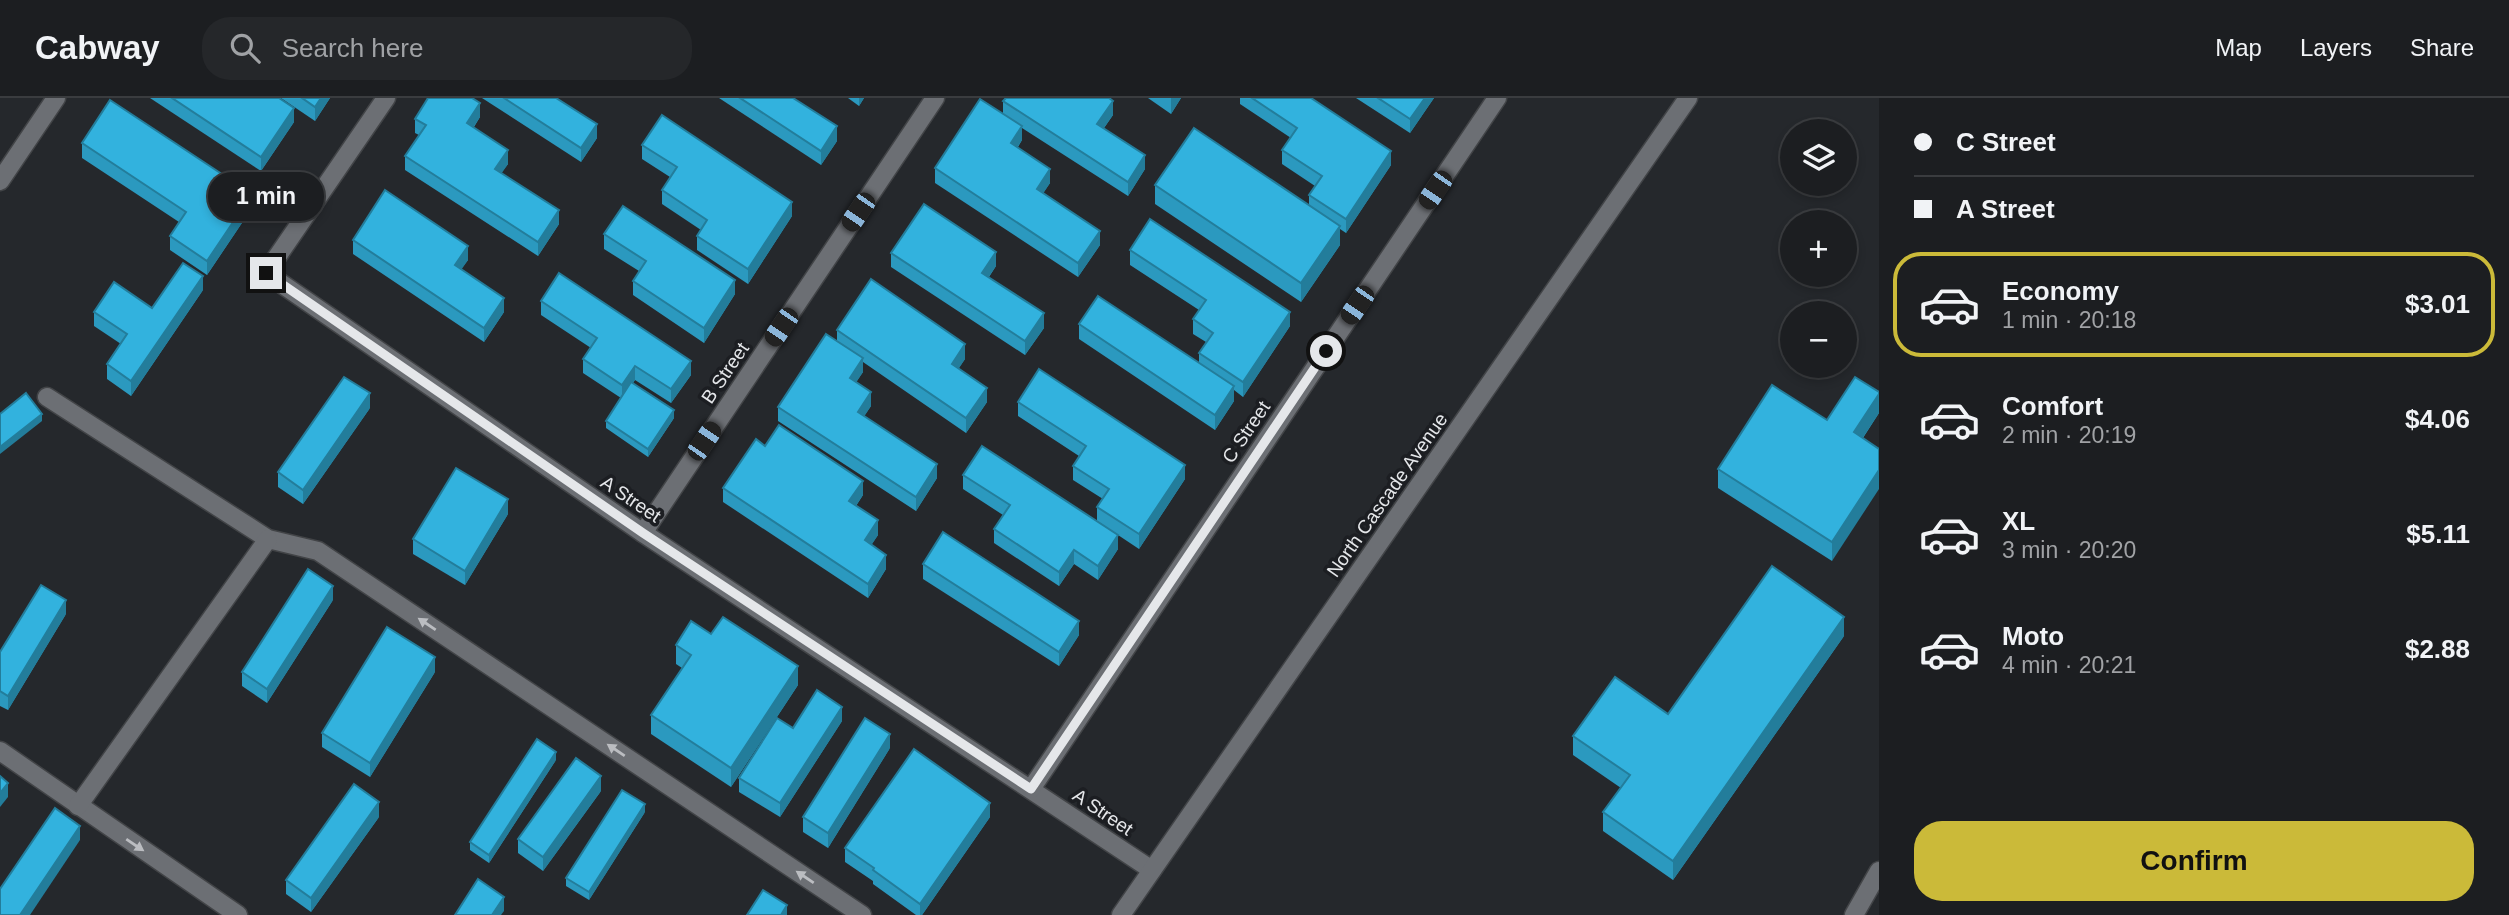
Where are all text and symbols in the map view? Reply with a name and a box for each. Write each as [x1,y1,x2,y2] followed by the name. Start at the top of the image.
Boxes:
[202,17,692,80] search box
[35,29,160,66] text: Cabway
[226,29,264,67] icon: search
[282,33,423,63] text: Search here
[2215,34,2262,61] text: Map
[2300,34,2372,61] text: Layers
[2410,34,2474,61] text: Share
[1780,119,1857,378] map controls
[1780,119,1857,196] button: layers
[1956,127,2056,157] text: C Street
[1415,167,1456,213] car
[208,172,324,220] callout: 1 min
[236,183,296,209] text: 1 min
[838,189,879,235] car
[1956,194,2055,224] text: A Street
[1780,210,1857,287] button: +
[250,257,282,289] route end
[1918,273,1981,336] icon: car
[2002,276,2119,306] text: Economy
[1337,282,1378,328] car
[2405,289,2470,319] text: $3.01
[1780,301,1857,378] button: −
[761,304,802,350] car
[2002,307,2136,333] text: 1 min · 20:18
[1310,335,1342,367] route start
[697,338,753,407] street label: B Street
[1918,388,1981,451] icon: car
[2002,391,2103,421] text: Comfort
[1218,397,1275,467] street label: C Street
[2405,404,2470,434] text: $4.06
[1322,409,1452,581] street label: North Cascade Avenue
[684,418,725,464] car
[2002,422,2136,448] text: 2 min · 20:19
[597,471,665,527] street label: A Street
[1918,503,1981,566] icon: car
[2002,506,2035,536] text: XL
[2406,519,2470,549] text: $5.11
[2002,537,2136,563] text: 3 min · 20:20
[418,617,436,631] one-way arrow
[1918,618,1981,681] icon: car
[2002,621,2064,651] text: Moto
[2405,634,2470,664] text: $2.88
[2002,652,2136,678] text: 4 min · 20:21
[606,744,626,757] one-way arrow
[1069,784,1137,840] street label: A Street
[1914,821,2474,901] button: Confirm
[126,838,144,852] one-way arrow
[796,870,814,884] one-way arrow

